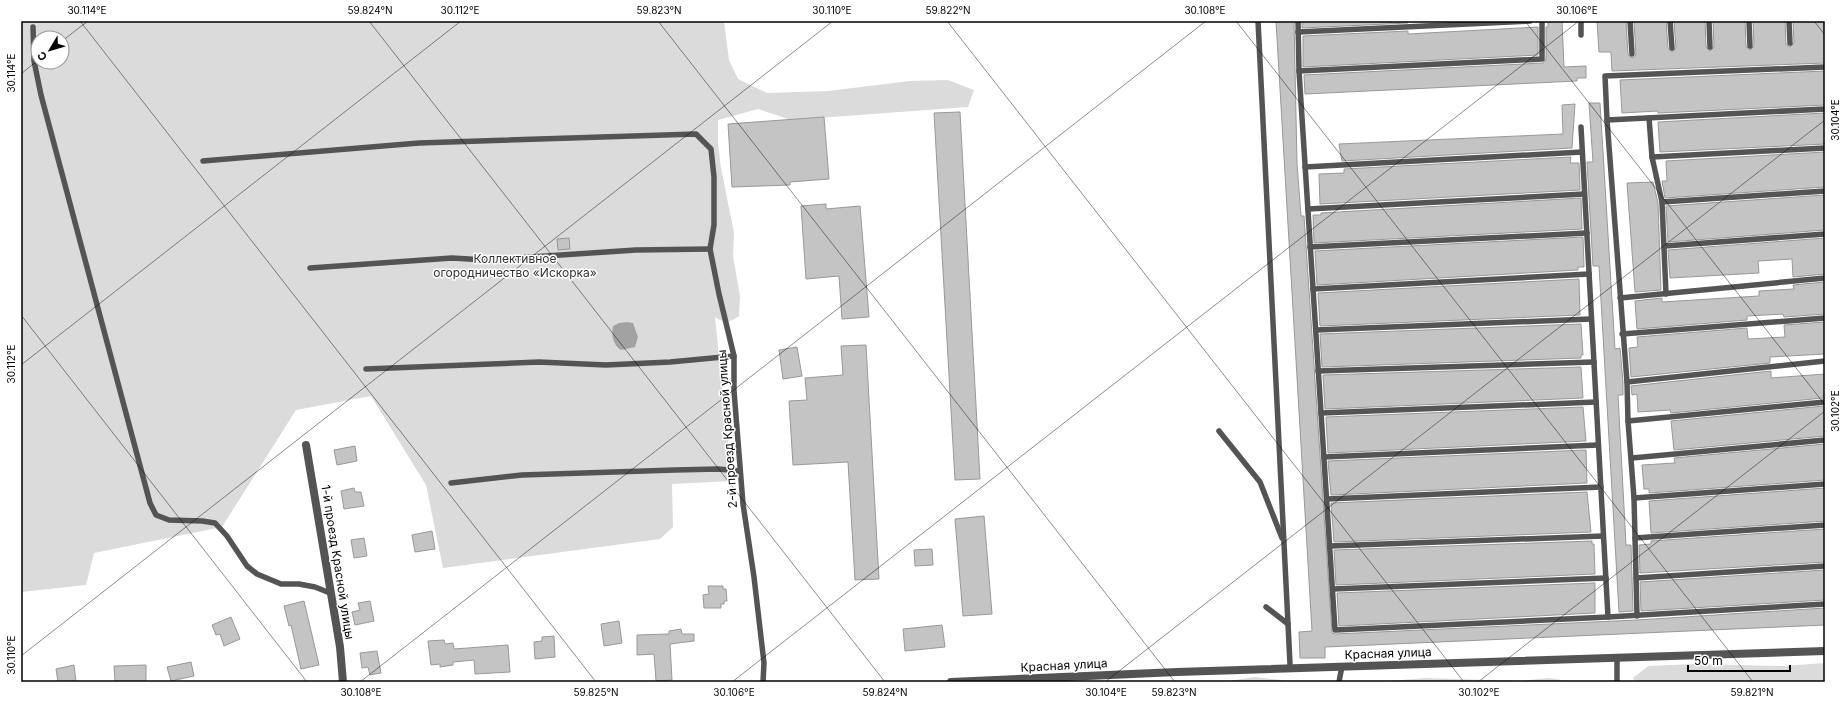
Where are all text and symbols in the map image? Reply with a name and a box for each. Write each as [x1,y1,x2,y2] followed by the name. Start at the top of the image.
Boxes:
[67,4,107,16] text: 30.114°E
[347,4,393,16] text: 59.824°N
[440,4,480,16] text: 30.112°E
[636,4,682,16] text: 59.823°N
[812,4,852,16] text: 30.110°E
[925,4,971,16] text: 59.822°N
[1184,4,1226,16] text: 30.108°E
[1556,4,1598,16] text: 30.106°E
[30,30,70,70] north arrow
[34,49,50,64] text: С
[5,53,17,93] text: 30.114°E
[1829,99,1841,141] text: 30.104°E
[433,251,597,280] park label: Коллективное огородничество «Искорка»
[5,344,17,384] text: 30.112°E
[714,349,740,509] street label: 2-й проезд Красной улицы
[1829,390,1841,432] text: 30.102°E
[318,484,358,640] street label: 1-й проезд Красной улицы
[5,635,17,675] text: 30.110°E
[1344,644,1432,662] street label: Красная улица
[1688,647,1790,673] scale bar
[1694,653,1723,668] text: 50 m
[1020,655,1108,675] street label: Красная улица
[340,686,382,698] text: 30.108°E
[573,686,619,698] text: 59.825°N
[713,686,755,698] text: 30.106°E
[862,686,908,698] text: 59.824°N
[1085,686,1127,698] text: 30.104°E
[1151,686,1197,698] text: 59.823°N
[1458,686,1500,698] text: 30.102°E
[1730,686,1774,698] text: 59.821°N

